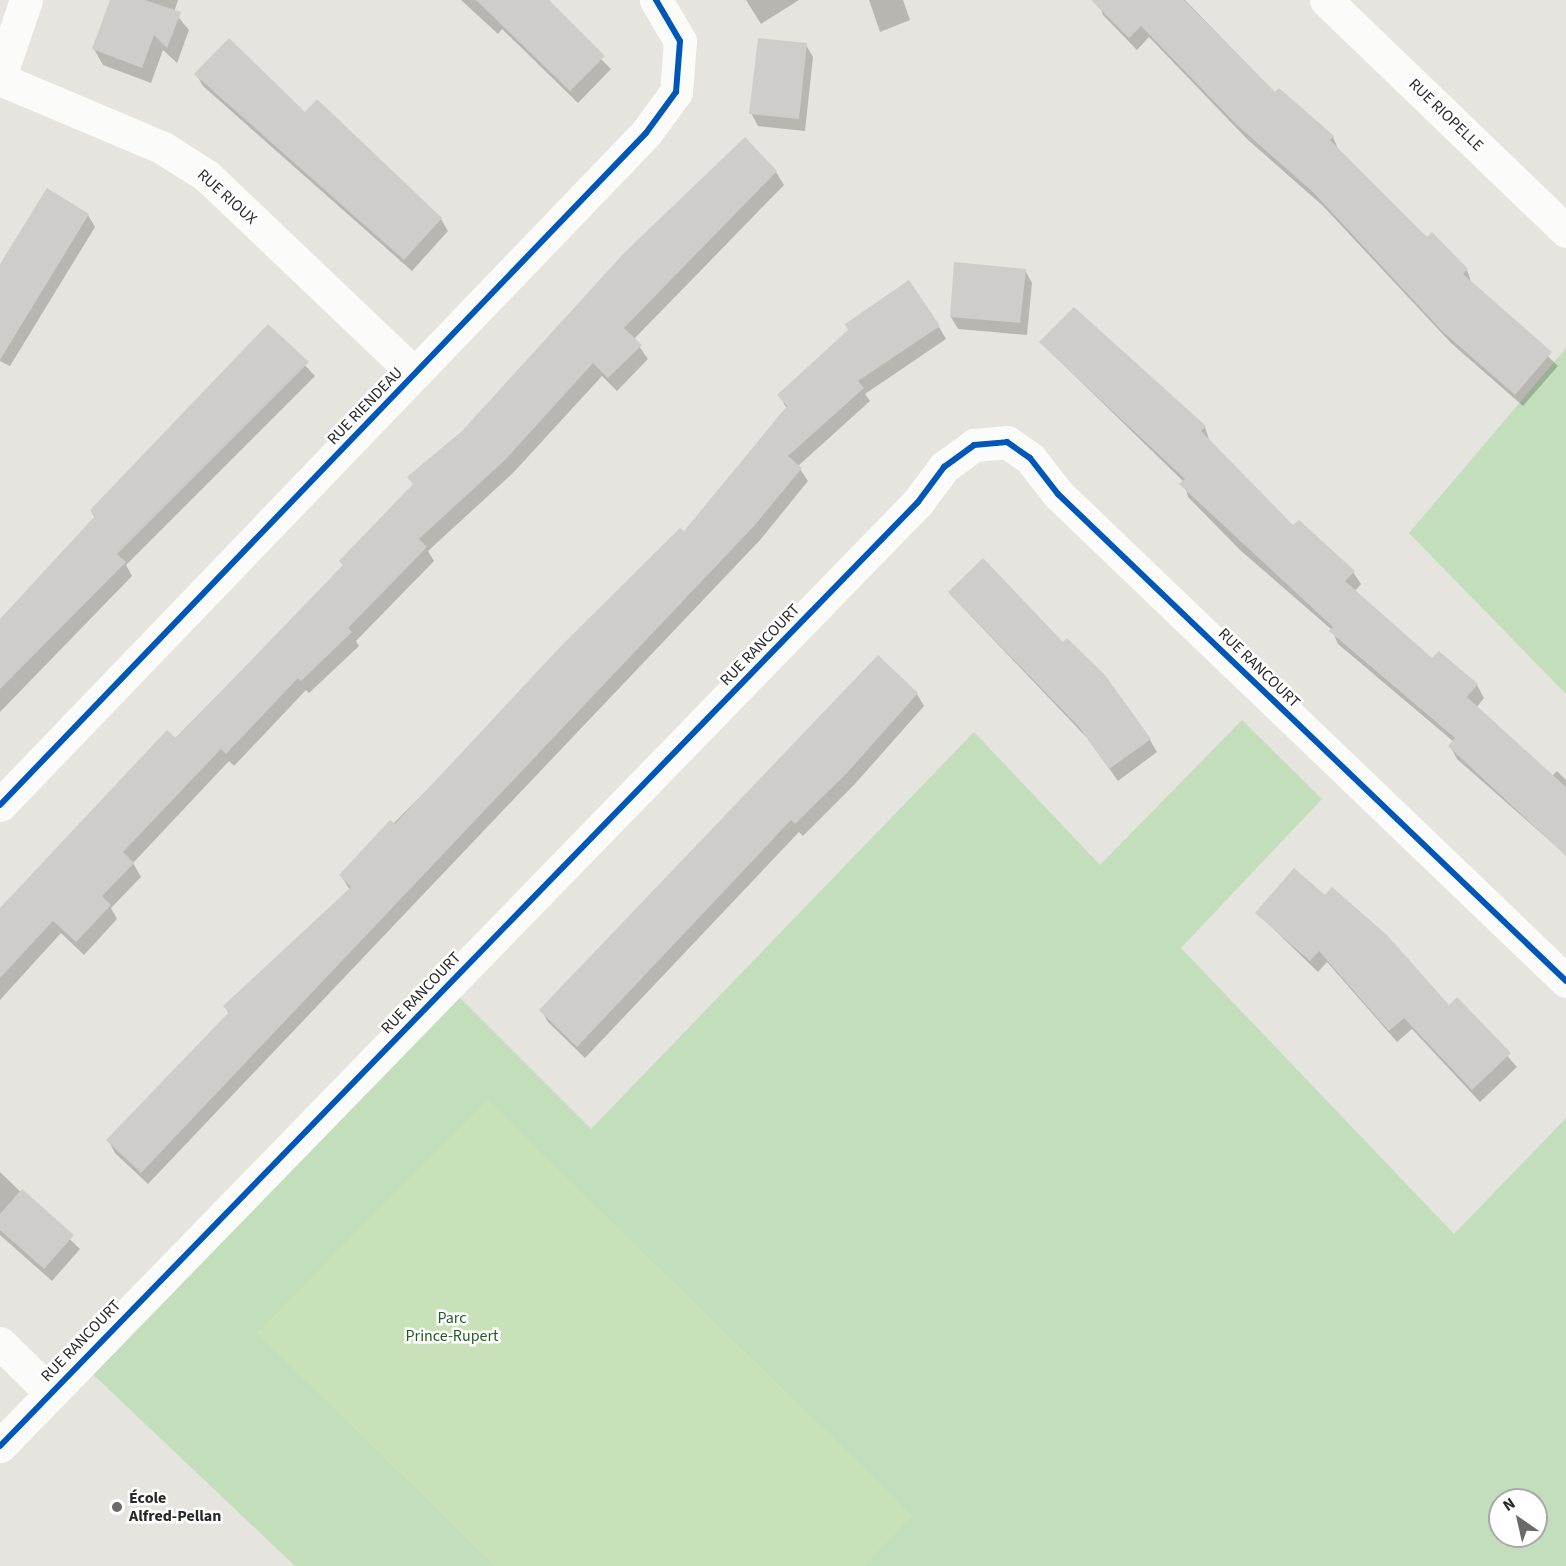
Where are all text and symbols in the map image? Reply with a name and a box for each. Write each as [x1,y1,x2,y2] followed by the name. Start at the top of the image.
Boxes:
[1405,75,1487,155] street label: RUE RIOPELLE
[193,165,261,229] street label: RUE RIOUX
[323,363,407,449] street label: RUE RIENDEAU
[716,600,804,690] street label: RUE RANCOURT
[1214,624,1304,712] street label: RUE RANCOURT
[377,948,465,1038] street label: RUE RANCOURT
[37,1296,125,1386] street label: RUE RANCOURT
[406,1308,498,1346] park label: Parc Prince-Rupert
[129,1488,221,1526] place label: École Alfred-Pellan
[1488,1488,1548,1548] north arrow
[1498,1493,1520,1517] text: N
[110,1500,124,1514] marker: École Alfred-Pellan

